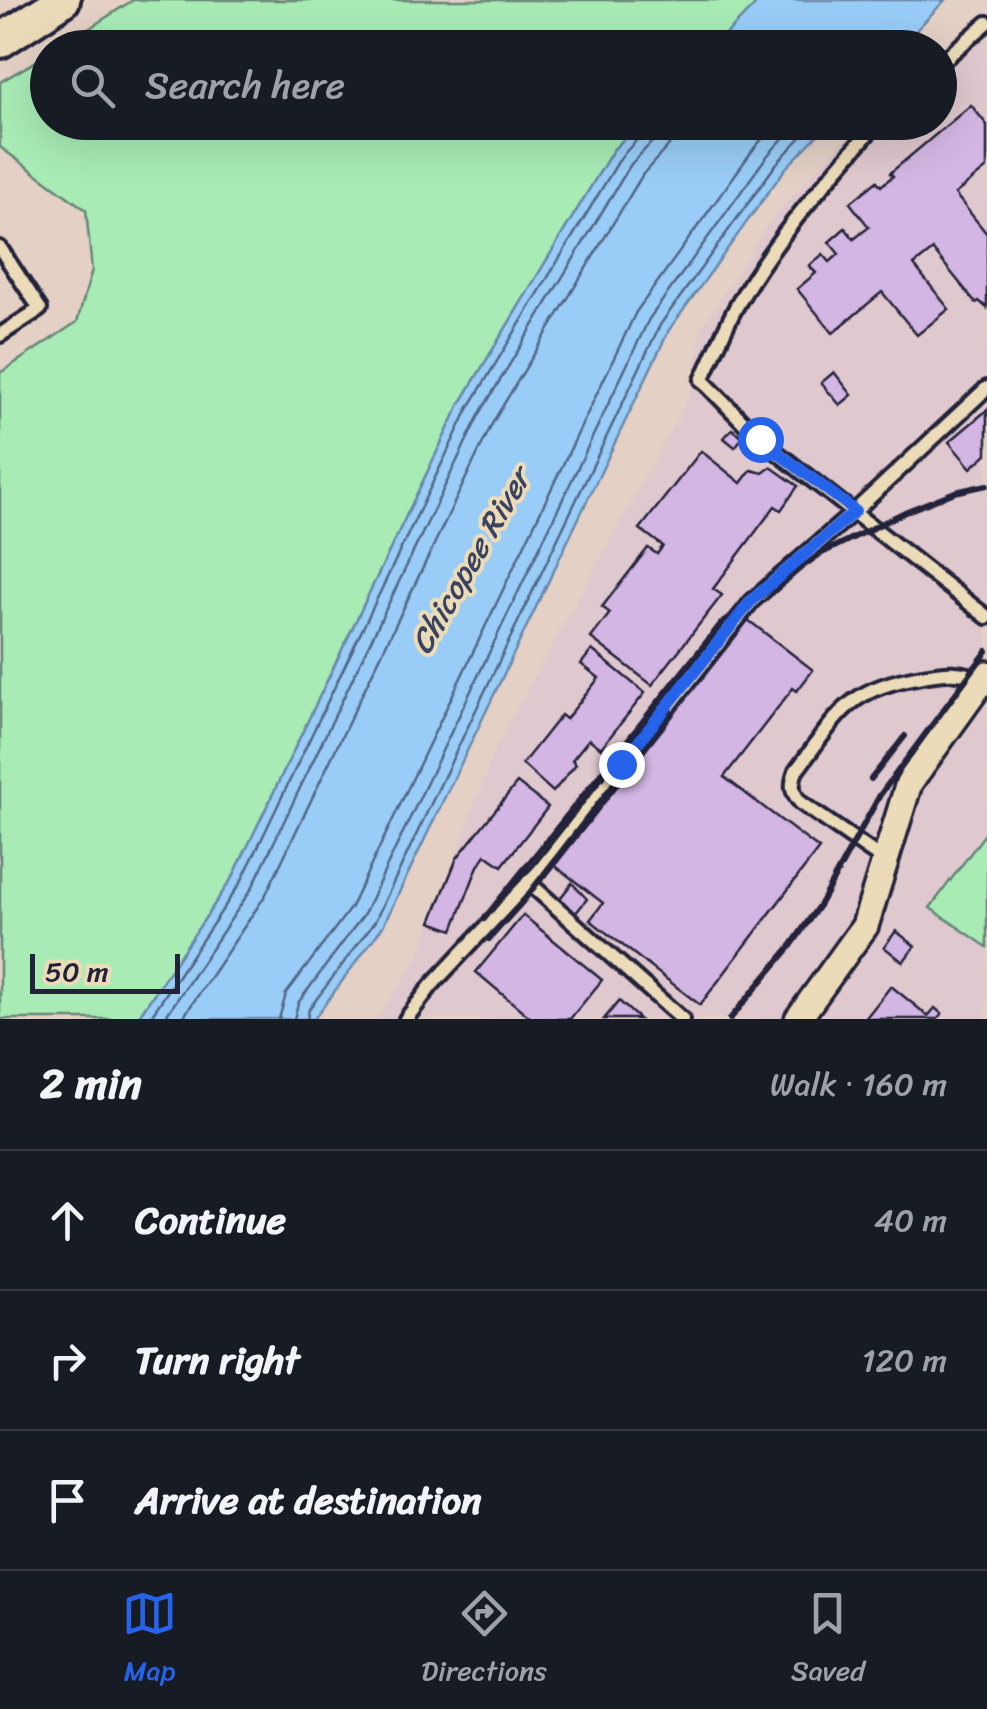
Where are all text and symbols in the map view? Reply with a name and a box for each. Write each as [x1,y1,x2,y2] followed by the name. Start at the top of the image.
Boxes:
[30,30,957,140] search box
[145,52,345,119] text: Search here
[65,58,120,113] icon: search
[738,417,784,463] route start
[394,452,550,665] water label: Chicopee River
[599,742,645,788] route end
[45,947,109,996] text: 50 m
[30,949,180,994] scale bar
[40,1047,142,1121] text: 2 min
[770,1056,947,1113] text: Walk · 160 m
[135,1187,286,1254] text: Continue
[874,1192,947,1249] text: 40 m
[40,1193,95,1248] icon: ahead
[135,1327,300,1394] text: Turn right
[862,1332,947,1389] text: 120 m
[40,1333,95,1388] icon: right
[135,1467,482,1534] text: Arrive at destination
[40,1473,95,1528] icon: arrive
[122,1586,177,1695] tab: Map
[421,1586,547,1695] tab: Directions
[791,1586,865,1695] tab: Saved

